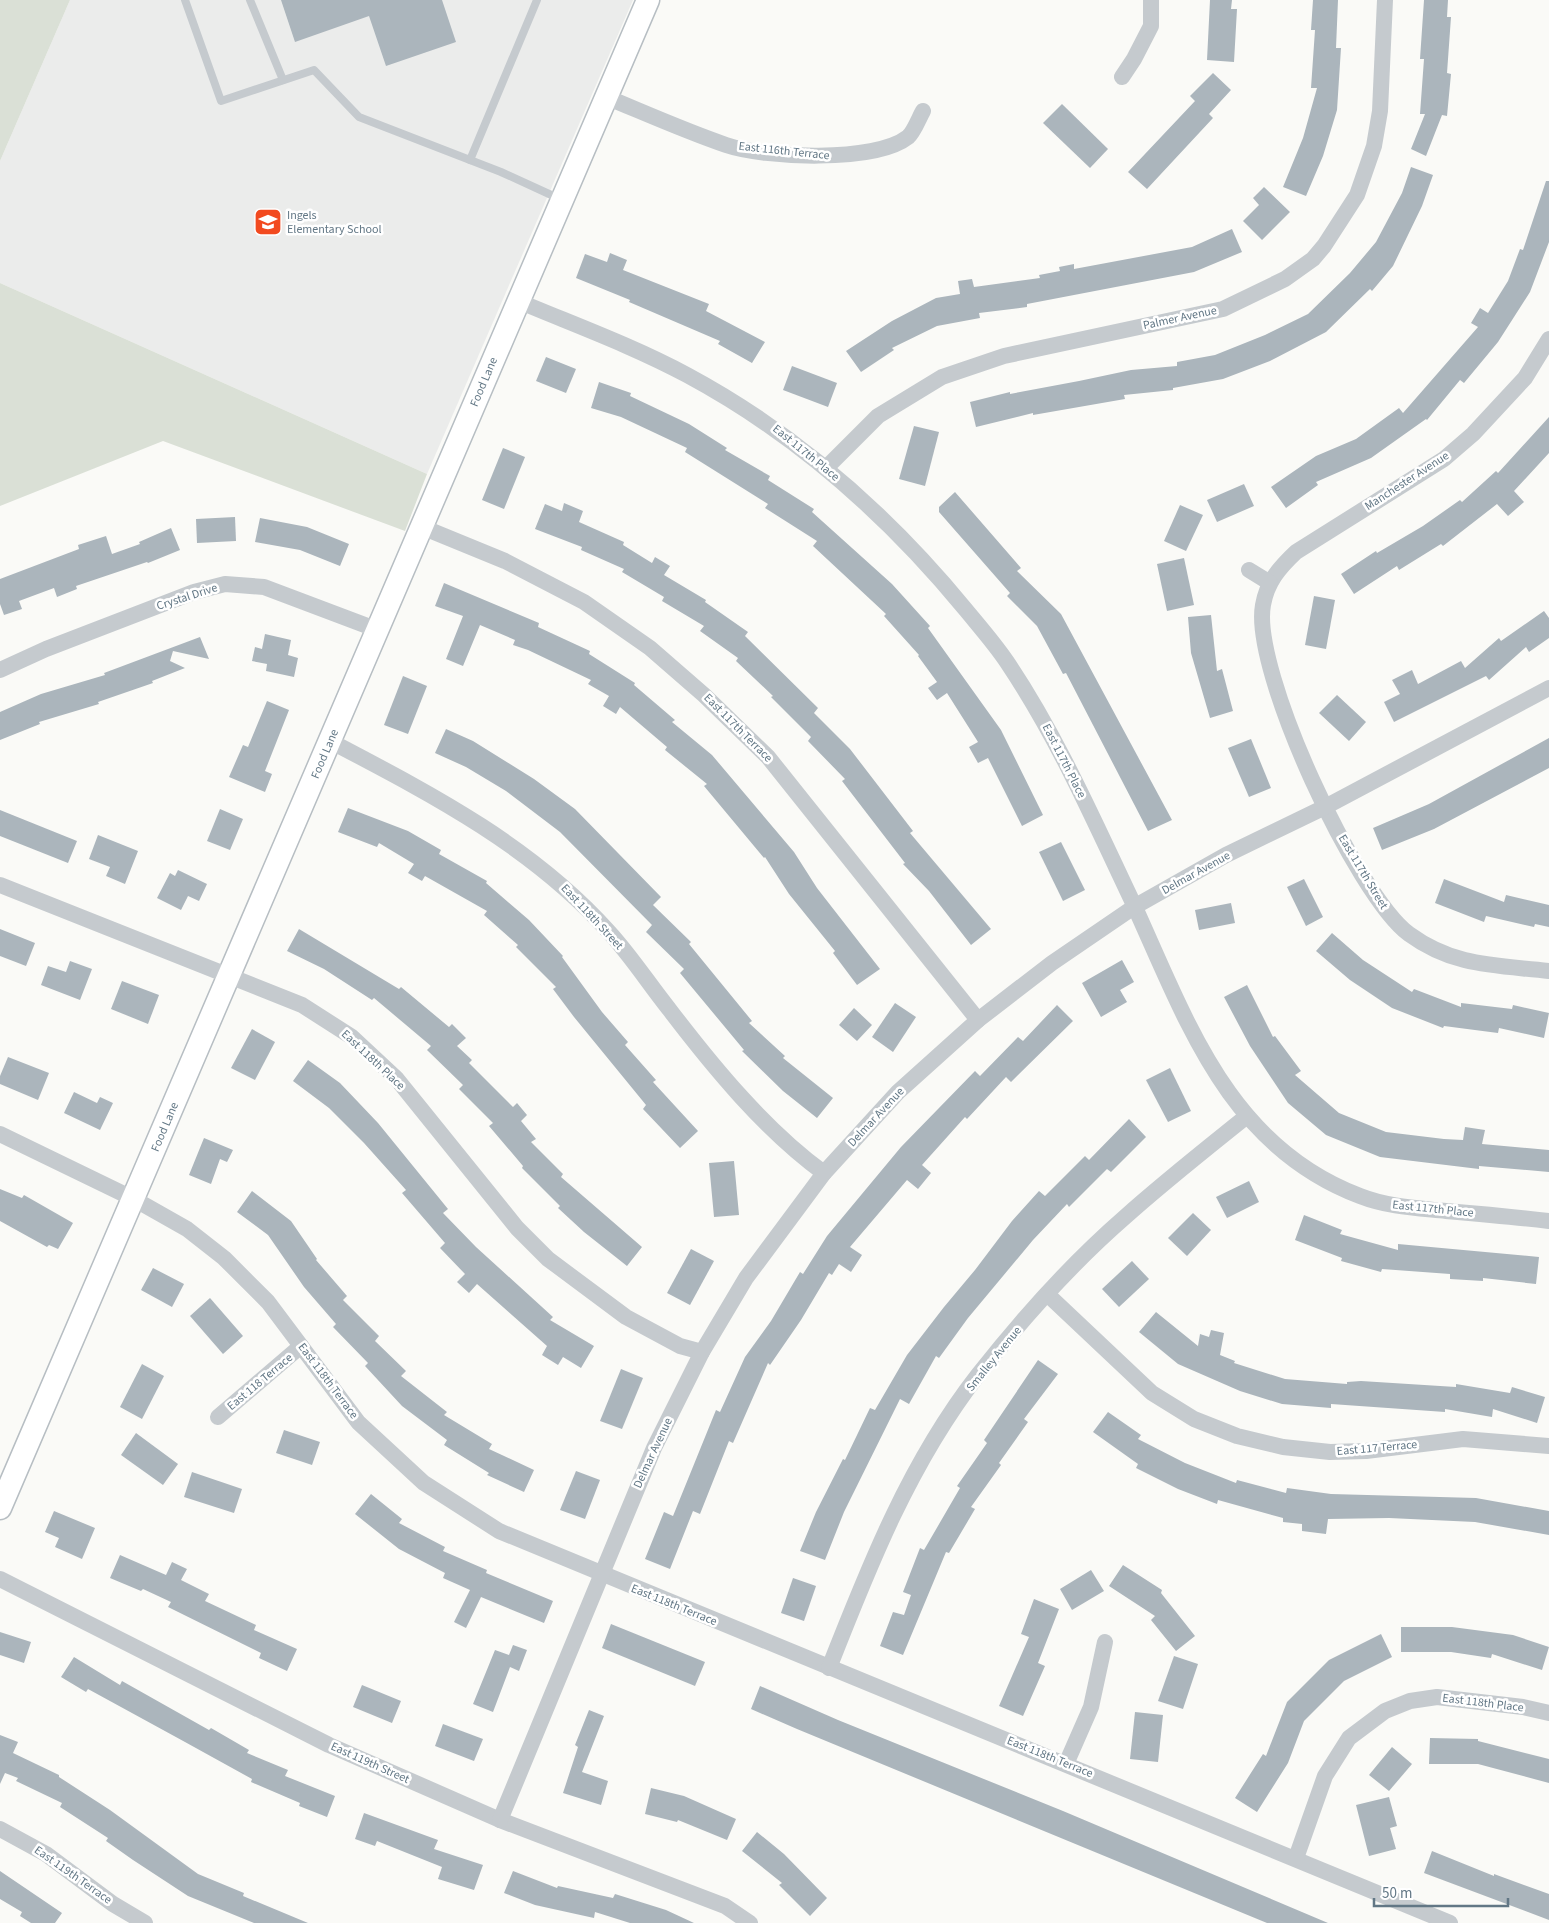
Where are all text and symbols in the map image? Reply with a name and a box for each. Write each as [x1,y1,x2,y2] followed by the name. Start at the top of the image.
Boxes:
[738,138,830,164] street label: East 116th Terrace
[253,207,283,237] school or university icon: Ingels Elementary School
[287,207,382,238] place label: Ingels Elementary School
[1142,302,1218,334] street label: Palmer Avenue
[466,355,502,409] street label: Food Lane
[769,421,843,485] street label: East 117th Place
[1361,447,1453,515] street label: Manchester Avenue
[154,579,220,615] street label: Crystal Drive
[700,690,776,766] street label: East 117th Terrace
[1038,721,1090,801] street label: East 117th Place
[307,727,343,781] street label: Food Lane
[1334,831,1392,913] street label: East 117th Street
[1159,847,1233,899] street label: Delmar Avenue
[557,880,627,954] street label: East 118th Street
[337,1026,409,1094] street label: East 118th Place
[844,1083,908,1151] street label: Delmar Avenue
[147,1100,183,1154] street label: Food Lane
[1392,1196,1474,1222] street label: East 117th Place
[962,1323,1026,1395] street label: Smalley Avenue
[294,1339,362,1423] street label: East 118th Terrace
[224,1350,296,1414] street label: East 118 Terrace
[629,1415,677,1491] street label: Delmar Avenue
[1336,1436,1418,1460] street label: East 117 Terrace
[628,1580,720,1630] street label: East 118th Terrace
[1441,1690,1525,1716] street label: East 118th Place
[1004,1732,1096,1782] street label: East 118th Terrace
[328,1738,412,1788] street label: East 119th Street
[31,1842,115,1908] street label: East 119th Terrace
[1374,1876,1508,1908] scale bar
[1382,1883,1412,1904] text: 50 m

